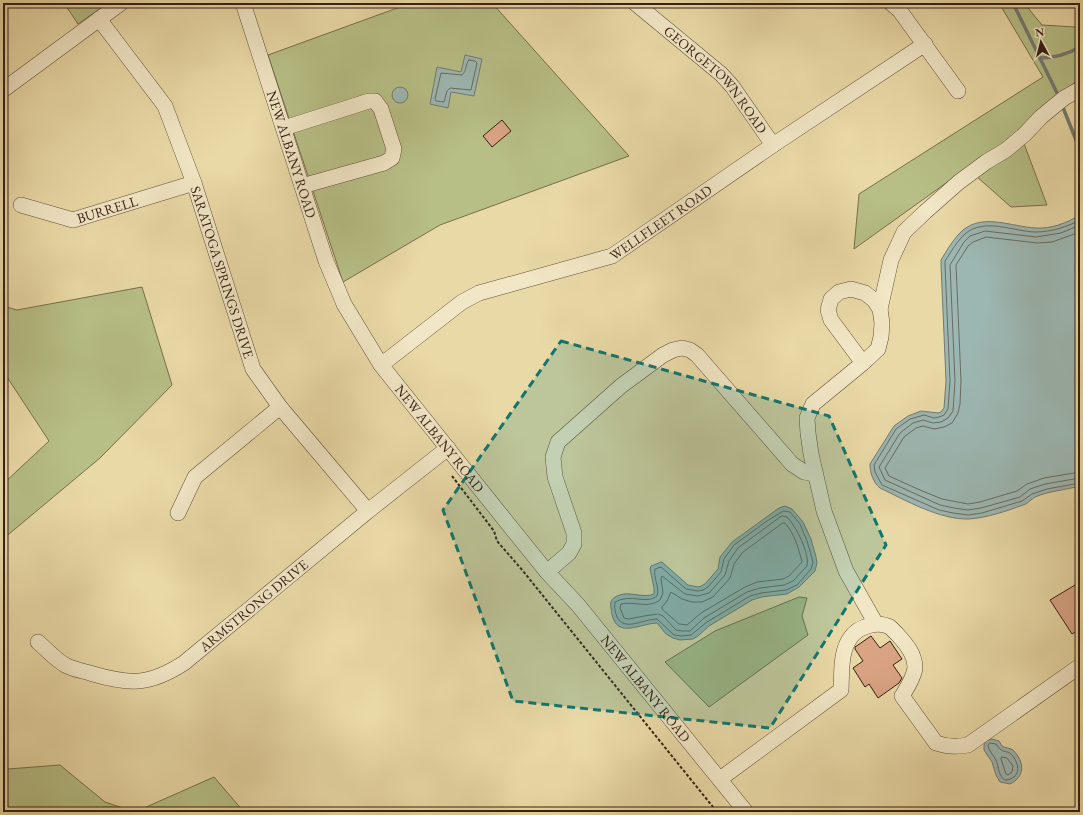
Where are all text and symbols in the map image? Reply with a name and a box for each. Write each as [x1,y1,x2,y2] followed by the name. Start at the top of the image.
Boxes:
[660,22,772,137] street label: GEORGETOWN ROAD
[1021,22,1061,62] north arrow
[1035,25,1045,40] text: N
[263,88,321,221] street label: NEW ALBANY ROAD
[606,180,716,264] street label: WELLFLEET ROAD
[186,184,258,361] street label: SARATOGA SPRINGS DRIVE
[75,191,141,227] street label: BURRELL
[391,381,489,496] street label: NEW ALBANY ROAD
[195,555,312,656] street label: ARMSTRONG DRIVE
[597,631,695,746] street label: NEW ALBANY ROAD

